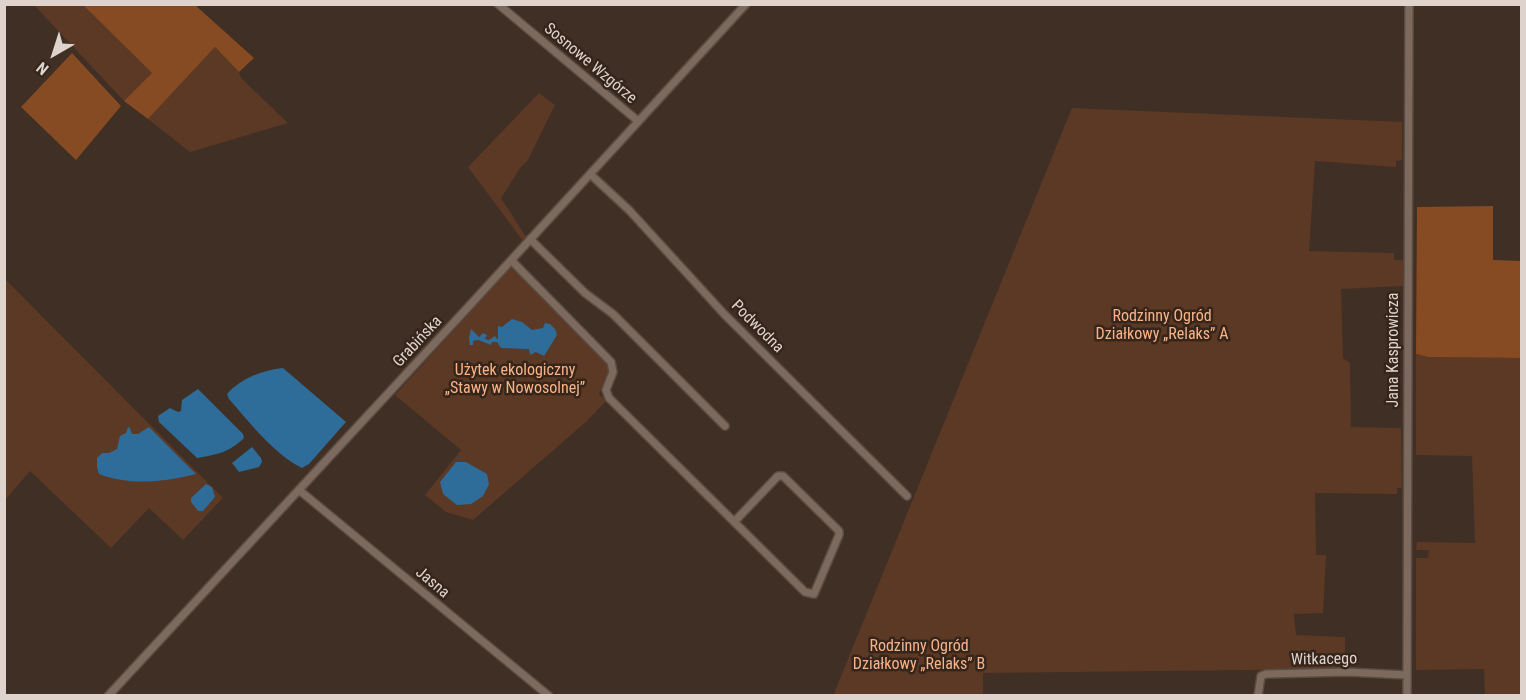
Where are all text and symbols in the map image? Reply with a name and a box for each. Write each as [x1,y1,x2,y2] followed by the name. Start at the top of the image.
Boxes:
[540,20,640,108] street label: Sosnowe Wzgórze
[24,24,84,84] north arrow
[33,58,52,79] text: N
[1384,293,1404,407] street label: Jana Kasprowicza
[727,297,787,357] street label: Podwodna
[1096,307,1228,345] park label: Rodzinny Ogród Działkowy „Relaks” A
[389,312,447,372] street label: Grabińska
[445,361,585,399] park label: Użytek ekologiczny „Stawy w Nowosolnej”
[411,563,453,603] street label: Jasna
[853,637,985,675] park label: Rodzinny Ogród Działkowy „Relaks” B
[1291,650,1357,670] street label: Witkacego

